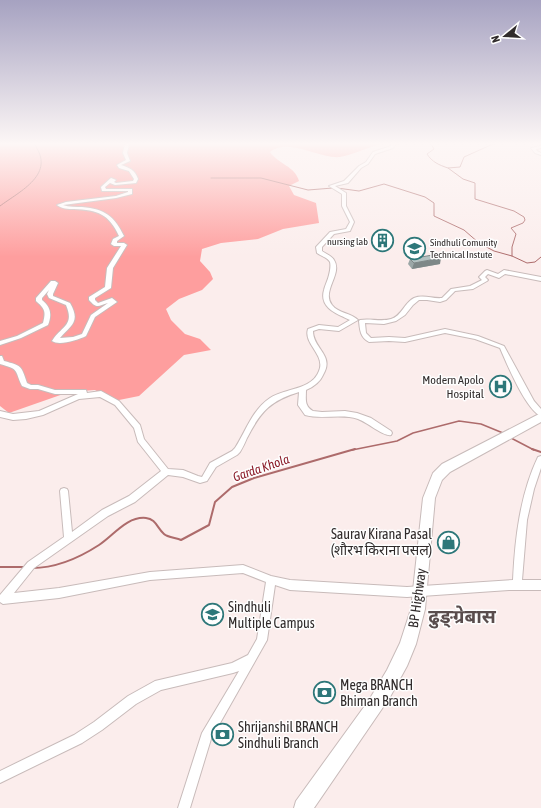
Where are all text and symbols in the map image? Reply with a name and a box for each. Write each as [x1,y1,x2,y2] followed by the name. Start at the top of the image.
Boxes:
[485,16,525,56] north arrow
[489,34,502,44] text: N
[370,228,396,254] building icon: nursing lab
[402,235,428,261] school or university icon: Sindhuli Comunity Technical Instute
[327,236,368,247] place label: nursing lab
[430,237,497,260] place label: Sindhuli Comunity Technical Instute
[422,373,485,401] place label: Modern Apolo Hospital
[487,374,513,400] hospital icon: Modern Apolo Hospital
[231,451,291,485] water label: Garda Khola
[331,526,432,558] place label: Saurav Kirana Pasal (शौरभ किराना पसल)
[435,529,461,555] shop icon: Saurav Kirana Pasal (शौरभ किराना पसल)
[405,567,429,629] street label: BP Highway
[228,599,315,631] place label: Sindhuli Multiple Campus
[200,602,226,628] school or university icon: Sindhuli Multiple Campus
[428,605,497,629] district label: ढुङ्ग्रेबास
[340,677,418,709] place label: Mega BRANCH Bhiman Branch
[312,680,338,706] bank icon: Mega BRANCH Bhiman Branch
[238,719,338,751] place label: Shrijanshil BRANCH Sindhuli Branch
[209,722,235,748] bank icon: Shrijanshil BRANCH Sindhuli Branch

